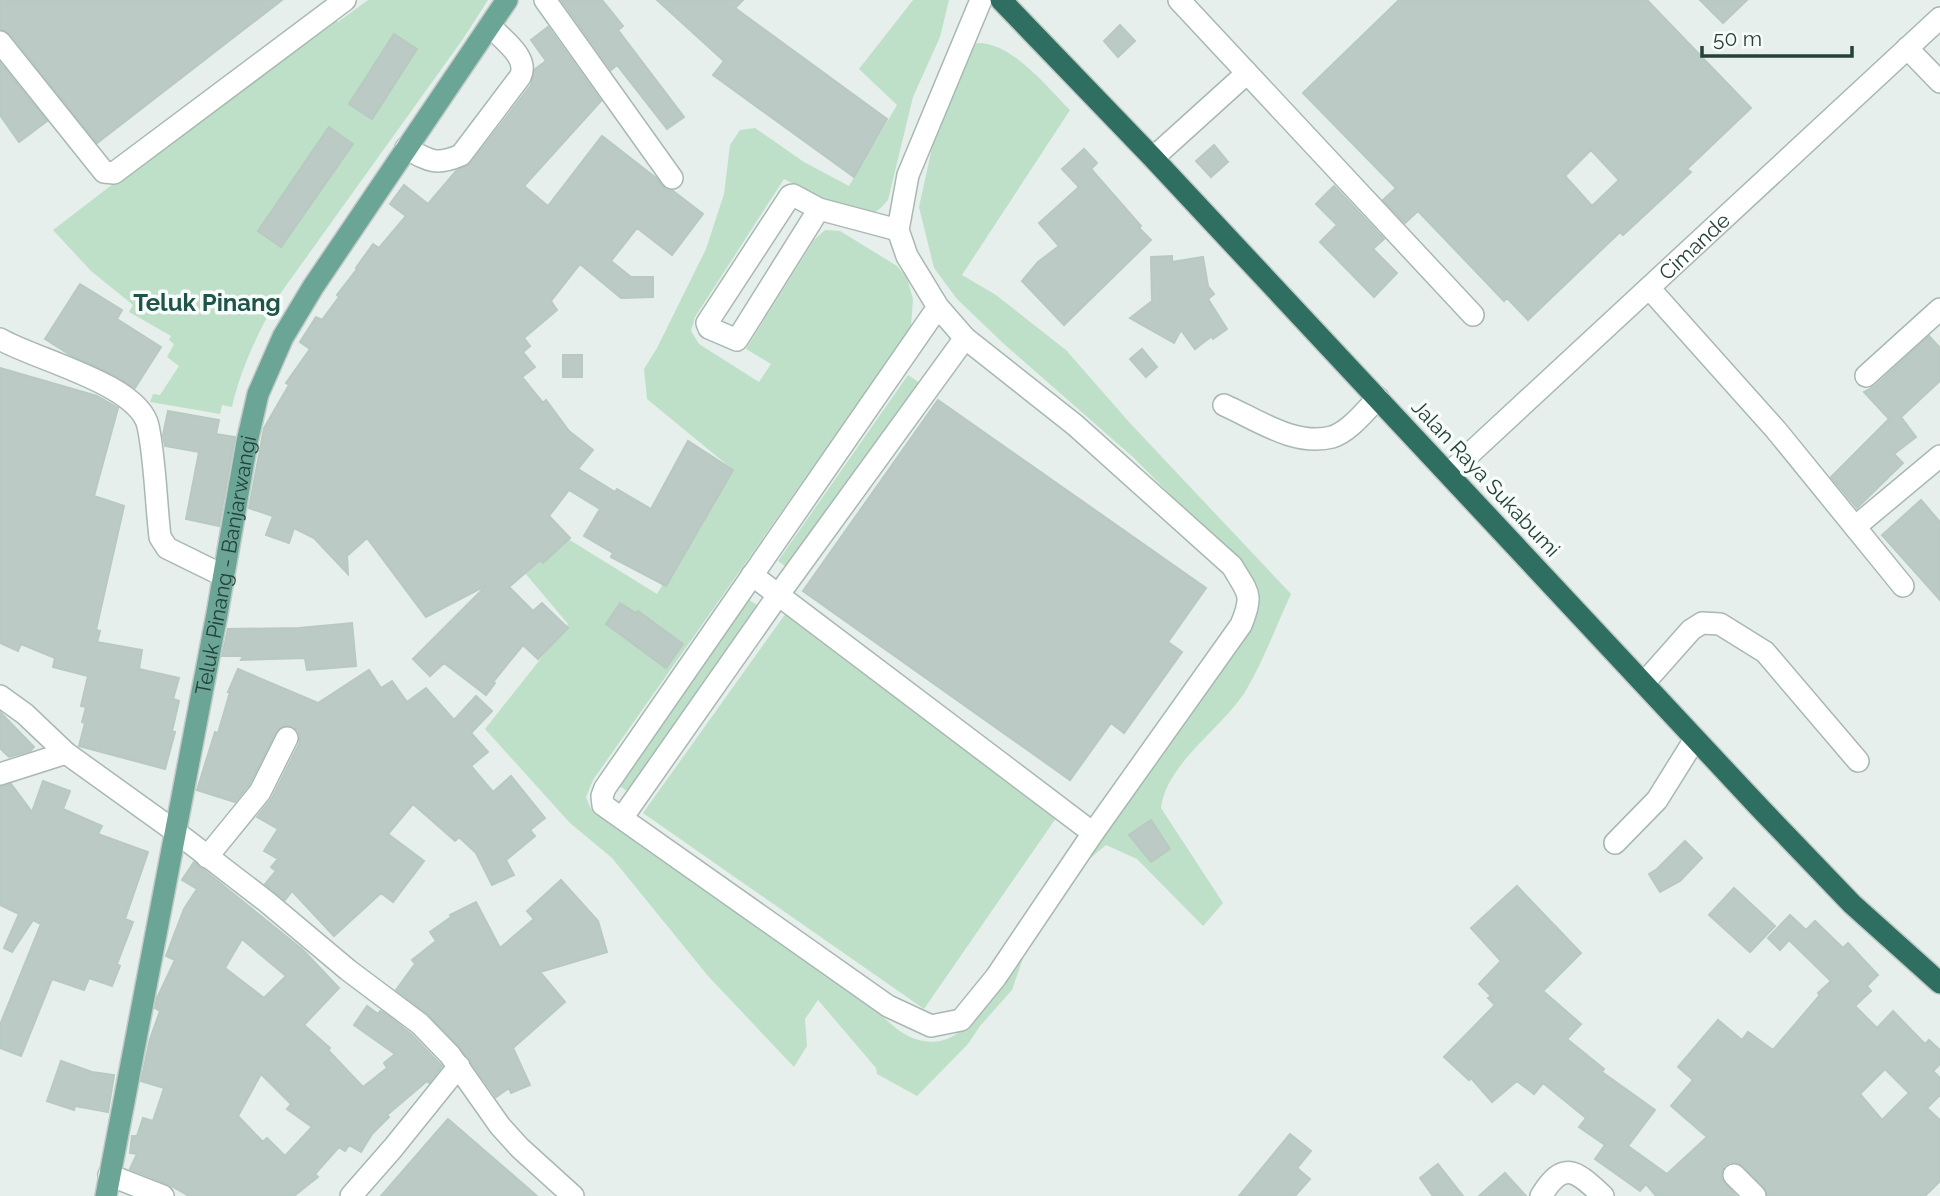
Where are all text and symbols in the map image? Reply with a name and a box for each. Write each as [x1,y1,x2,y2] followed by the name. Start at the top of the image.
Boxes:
[1702,14,1853,58] scale bar
[1713,26,1762,51] text: 50 m
[1653,207,1735,285] street label: Cimande
[133,288,281,317] district label: Teluk Pinang
[1407,394,1565,562] street label: Jalan Raya Sukabumi
[189,433,261,697] street label: Teluk Pinang - Banjarwangi

